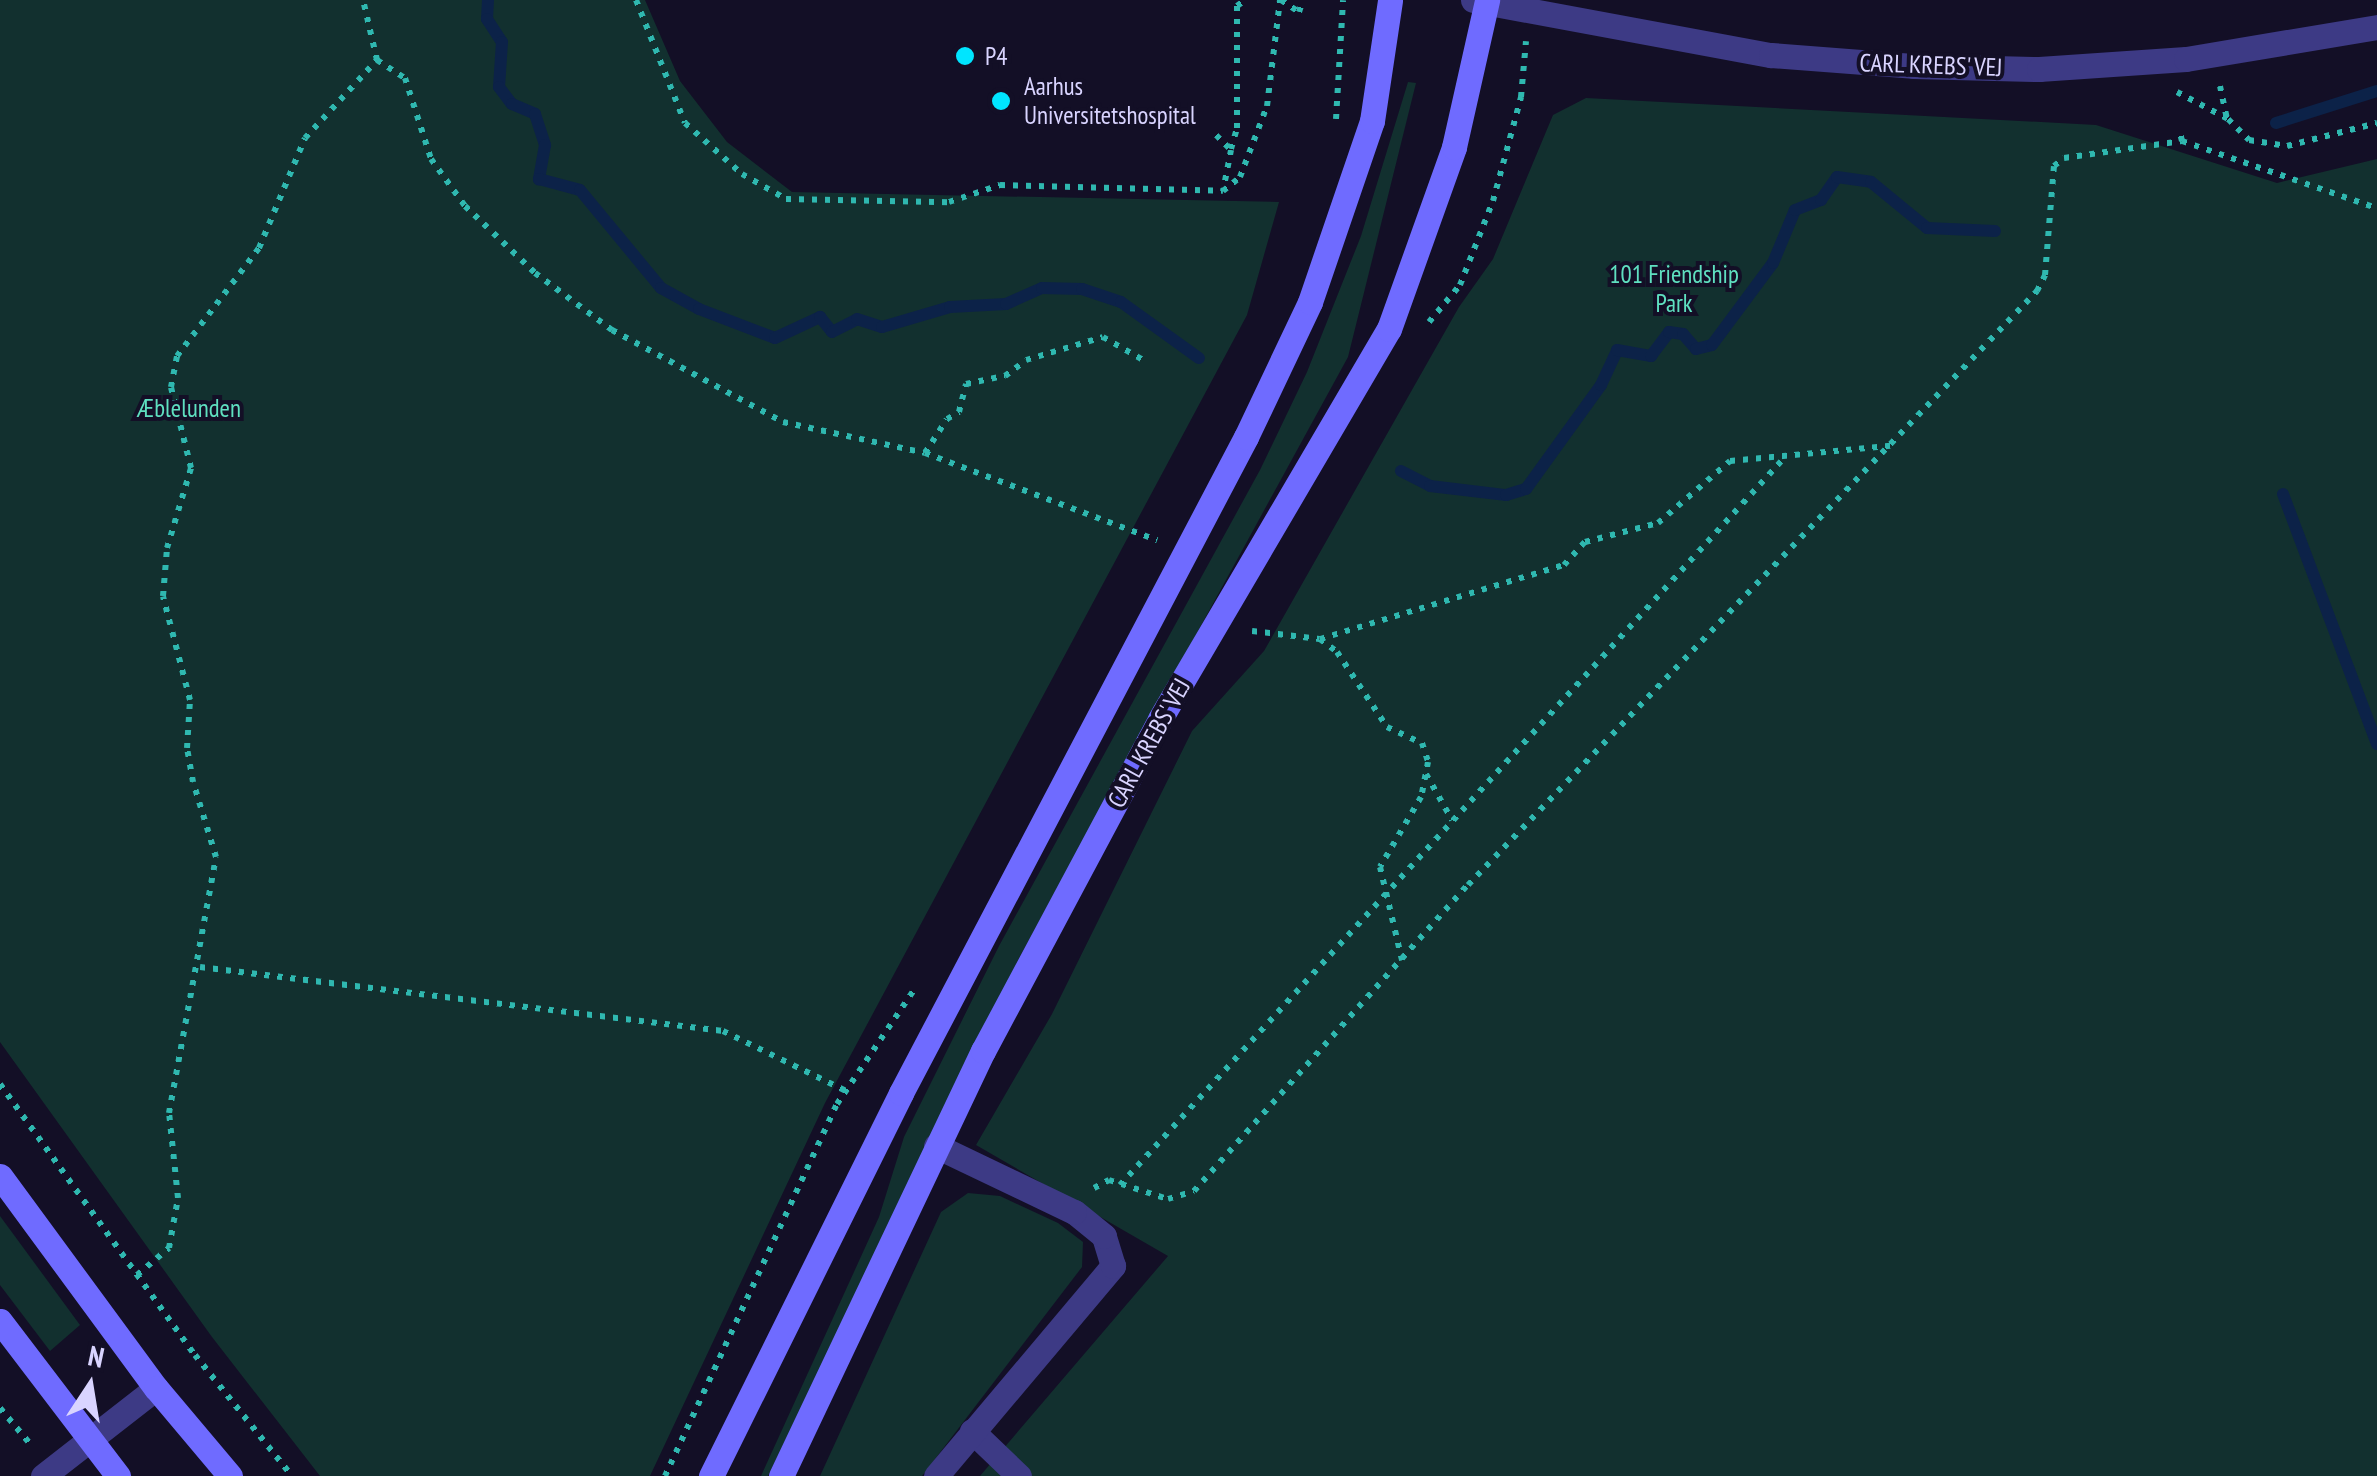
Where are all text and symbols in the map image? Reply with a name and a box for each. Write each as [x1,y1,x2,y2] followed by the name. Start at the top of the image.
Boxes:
[985,41,1008,71] place label: P4
[954,45,976,67] marker: P4
[1858,47,2004,83] street label: CARL KREBS' VEJ
[1024,72,1196,131] place label: Aarhus Universitetshospital
[988,88,1014,114] marker: Aarhus Universitetshospital
[1609,260,1739,319] park label: 101 Friendship Park
[137,393,241,423] park label: Æblelunden
[1100,672,1198,814] street label: CARL KREBS' VEJ
[40,1336,140,1436] north arrow
[85,1336,108,1376] text: N

